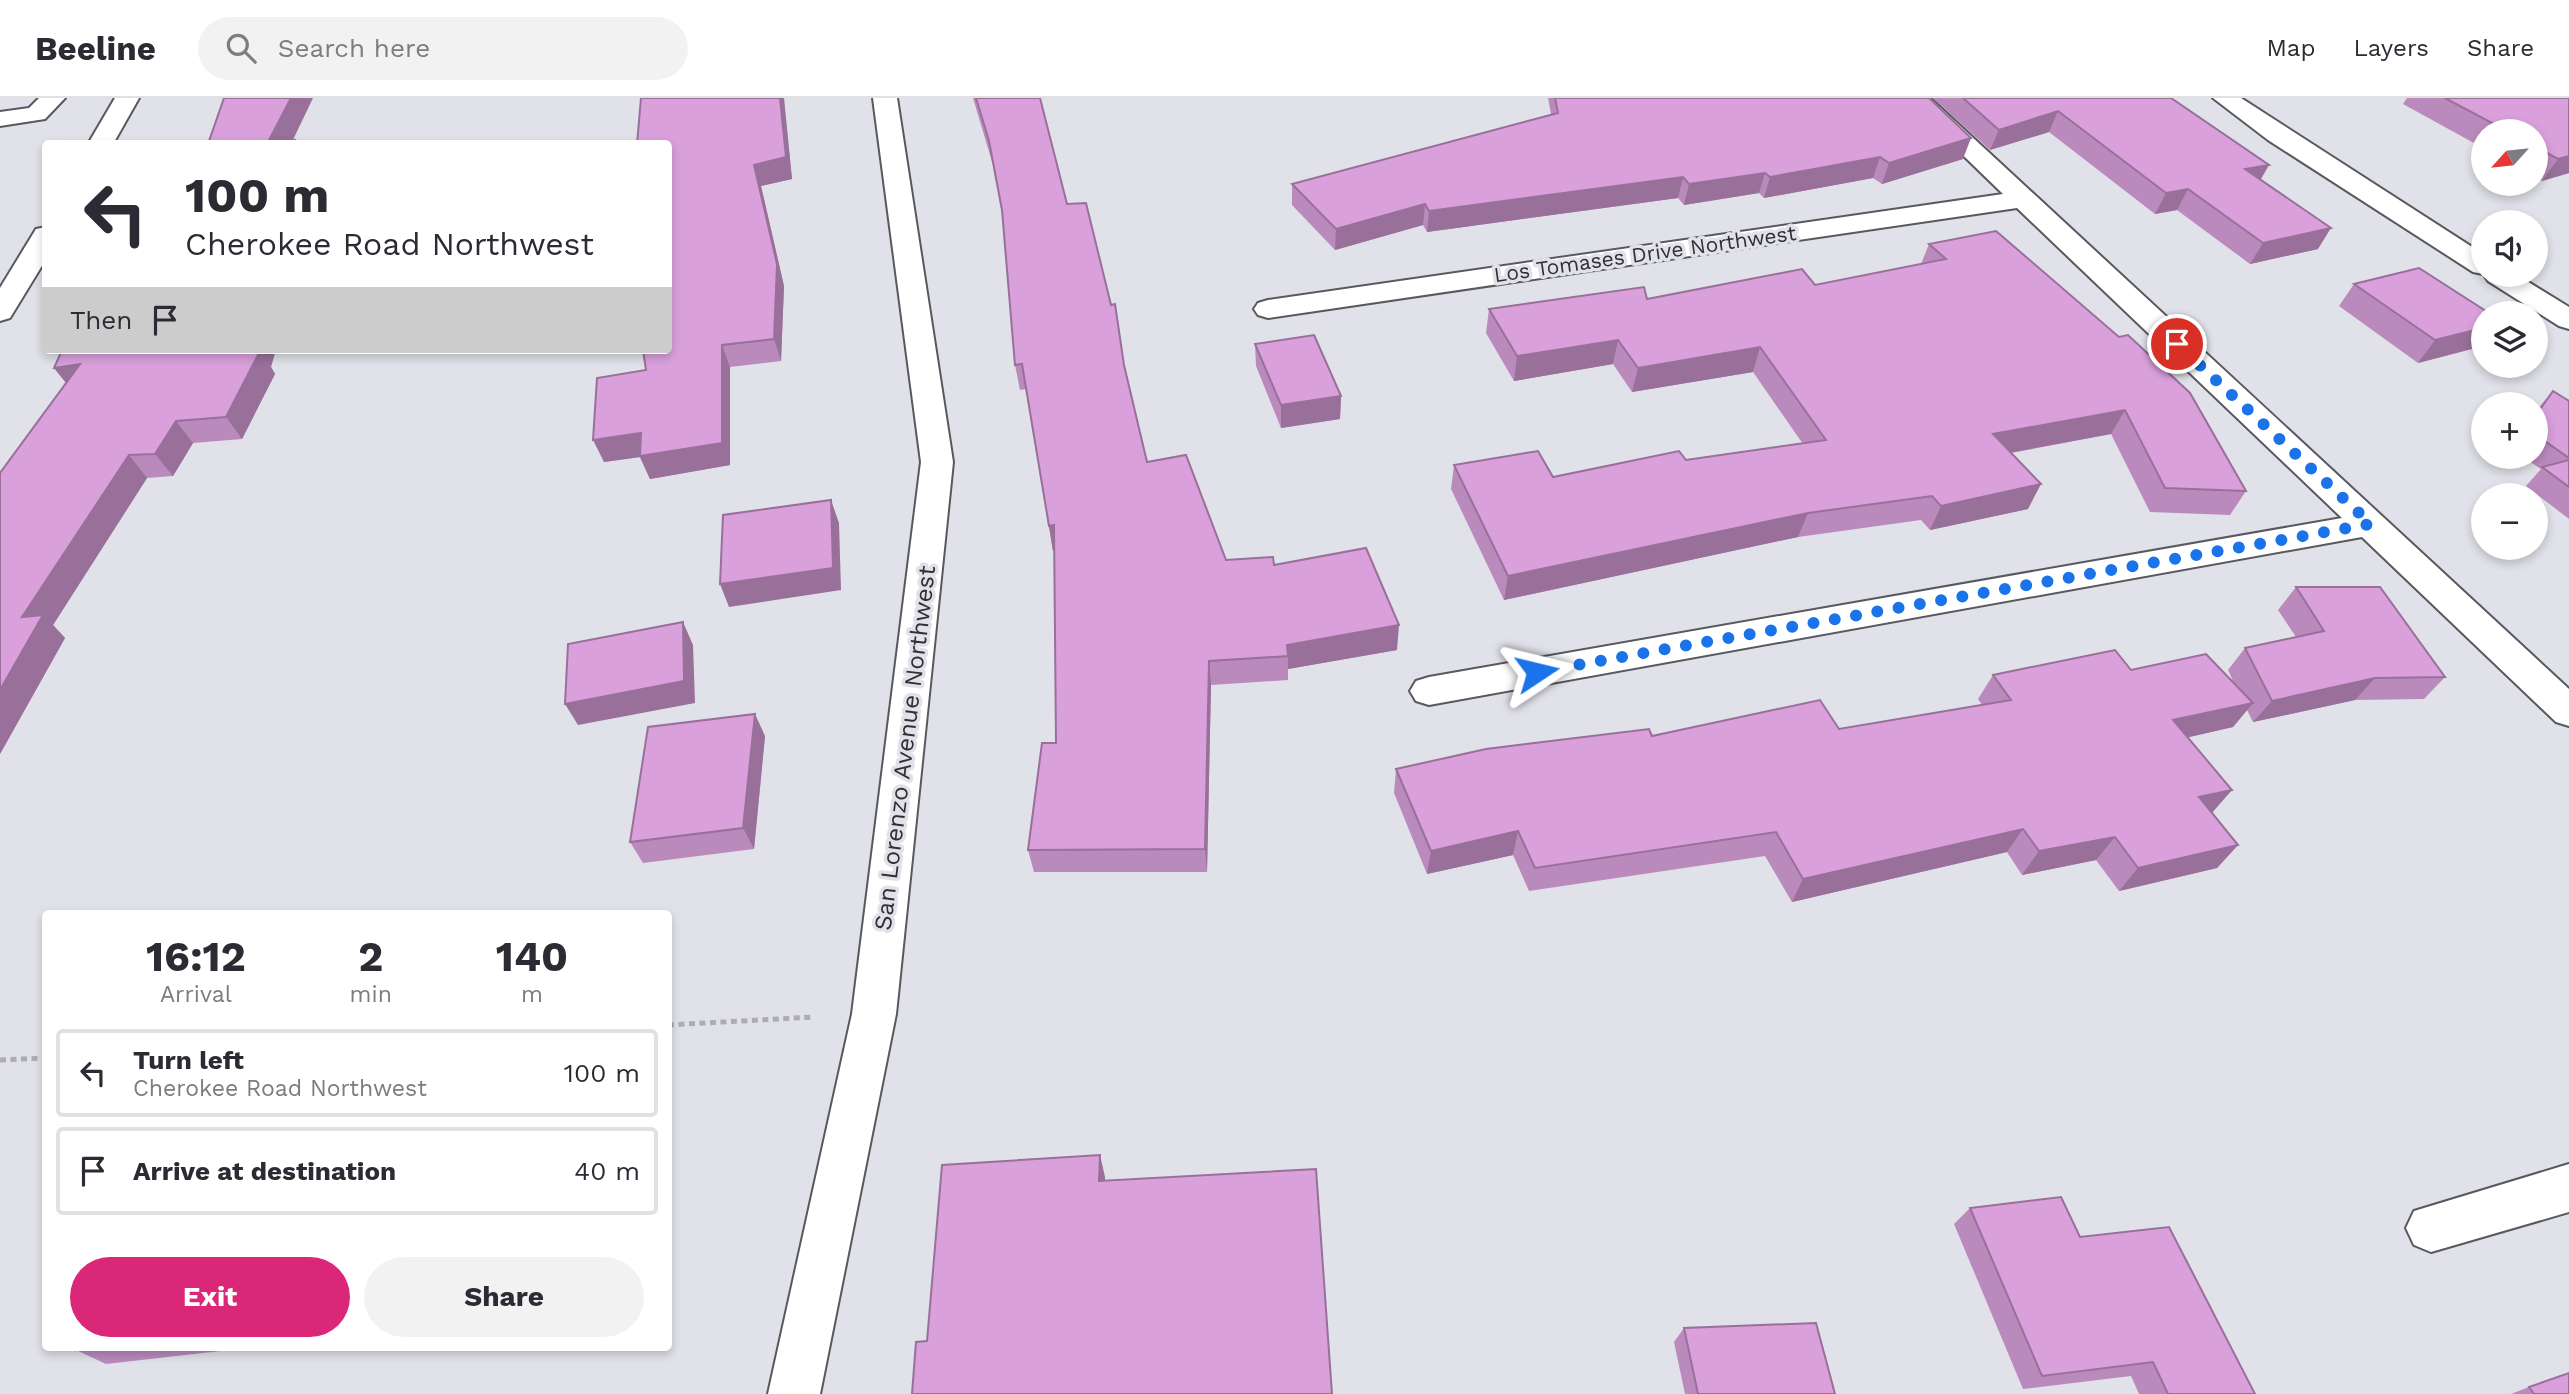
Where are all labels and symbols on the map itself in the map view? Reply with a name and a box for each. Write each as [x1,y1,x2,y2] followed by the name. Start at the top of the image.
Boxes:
[2471,119,2548,196] north arrow
[1492,220,1798,287] street label: Los Tomases Drive Northwest
[2147,314,2207,374] pin
[869,564,941,932] street label: San Lorenzo Avenue Northwest
[1500,635,1574,709] position arrow

